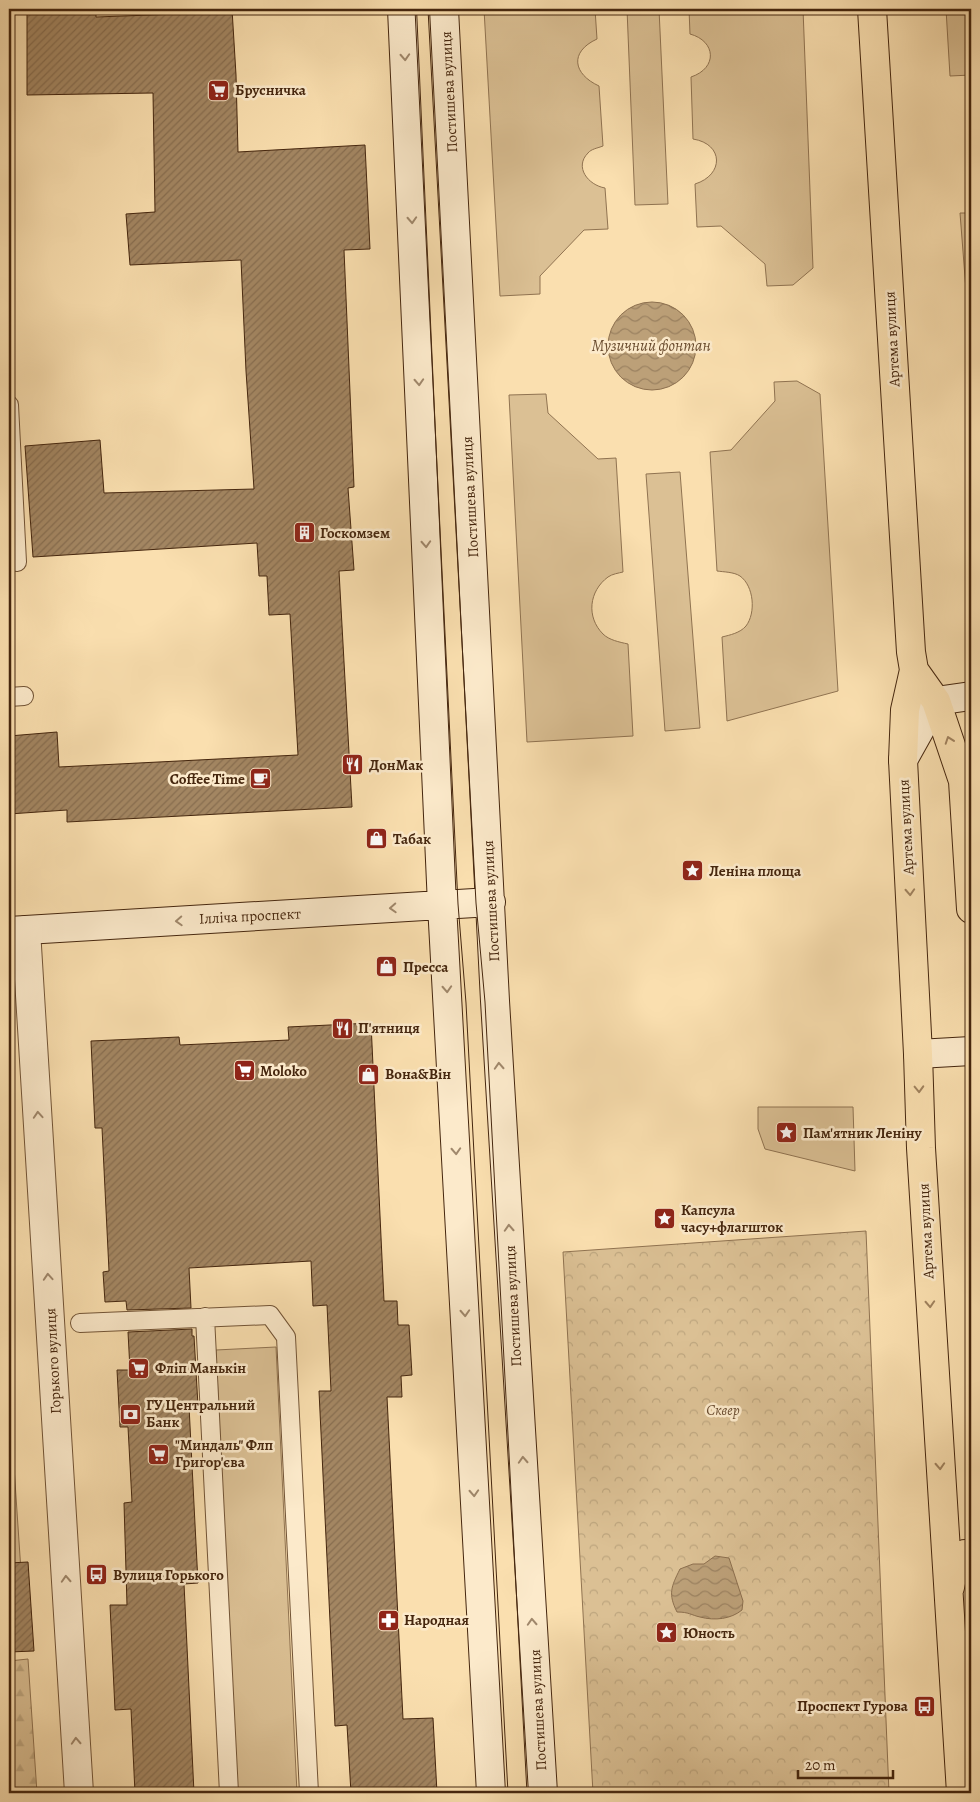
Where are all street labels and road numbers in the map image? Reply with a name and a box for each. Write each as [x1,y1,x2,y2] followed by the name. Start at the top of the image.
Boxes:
[436,31,462,153] street label: Постишева вулиця
[880,291,905,388] street label: Артема вулиця
[457,436,483,558] street label: Постишева вулиця
[894,779,919,876] street label: Артема вулиця
[478,840,504,962] street label: Постишева вулиця
[199,903,302,929] street label: Ілліча проспект
[914,1183,939,1280] street label: Артема вулиця
[500,1245,526,1367] street label: Постишева вулиця
[40,1308,66,1414] street label: Горького вулиця
[525,1649,551,1771] street label: Постишева вулиця

